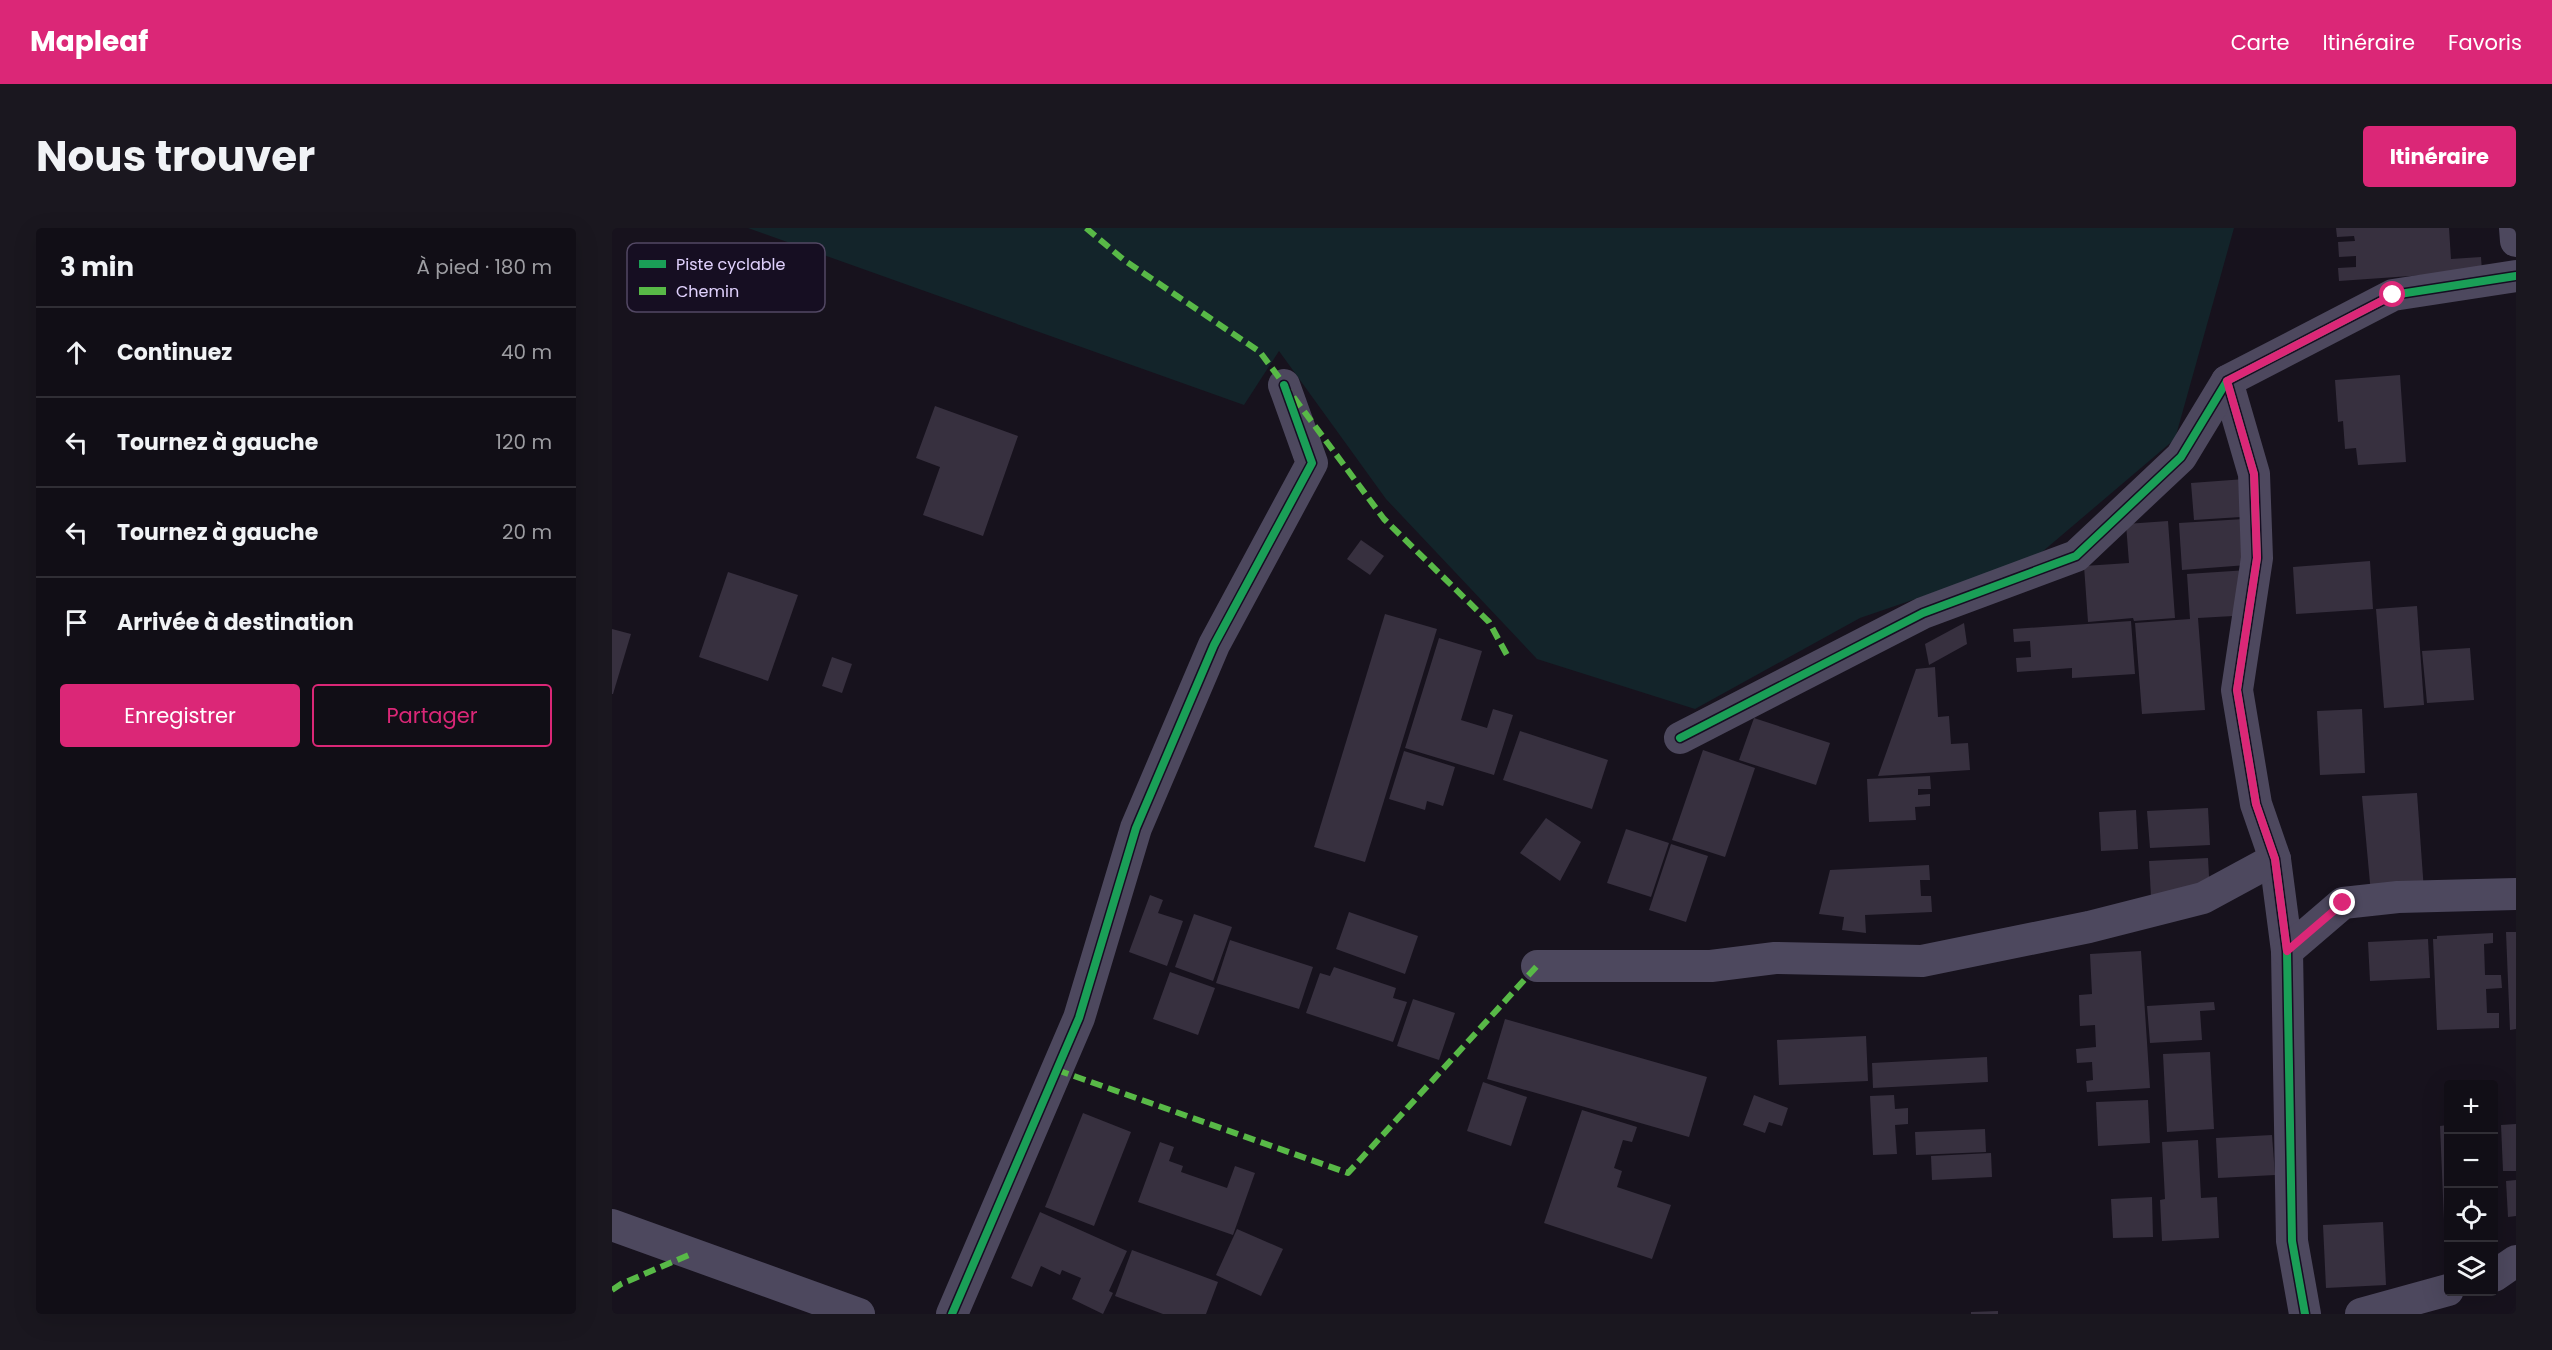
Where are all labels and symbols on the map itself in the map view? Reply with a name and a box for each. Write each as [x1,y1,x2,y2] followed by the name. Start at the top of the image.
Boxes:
[627,243,825,312] legend
[676,253,786,276] text: Piste cyclable
[676,280,739,303] text: Chemin
[2379,281,2405,307] route start
[2329,889,2355,915] route end

